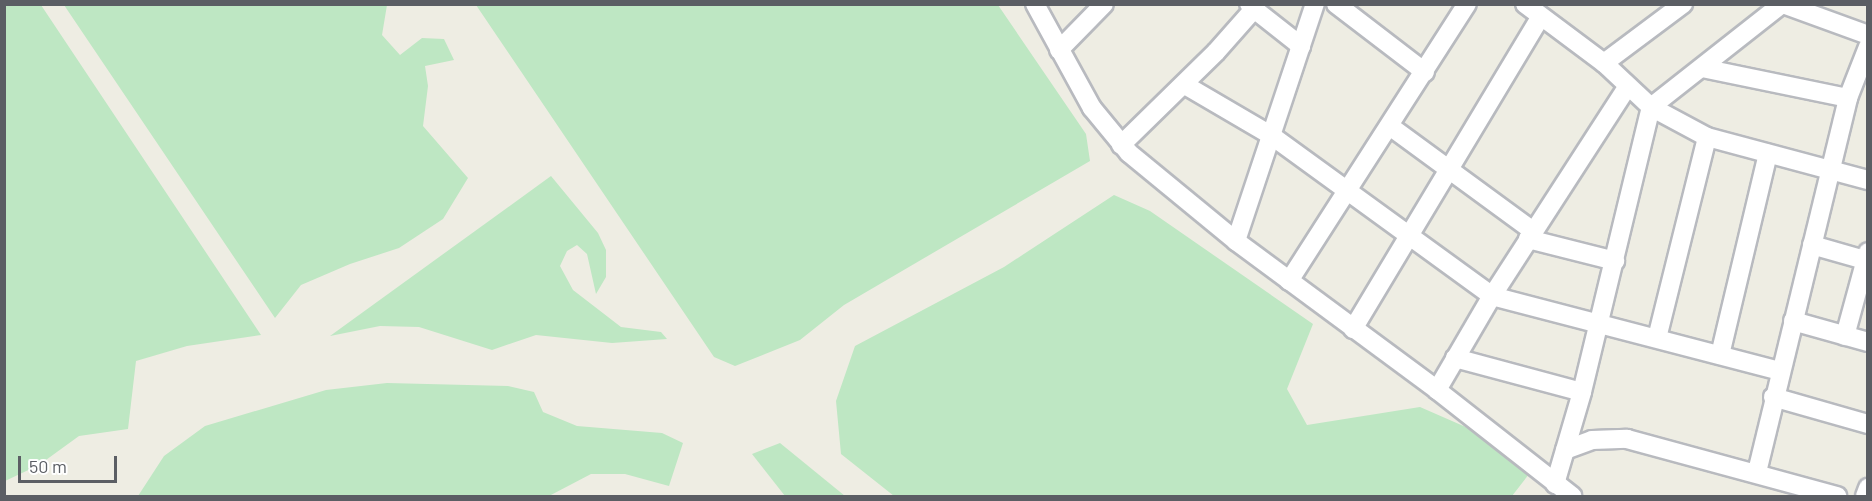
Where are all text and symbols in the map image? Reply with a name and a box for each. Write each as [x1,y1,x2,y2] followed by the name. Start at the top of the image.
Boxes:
[21,444,120,482] scale bar
[29,455,67,477] text: 50 m

